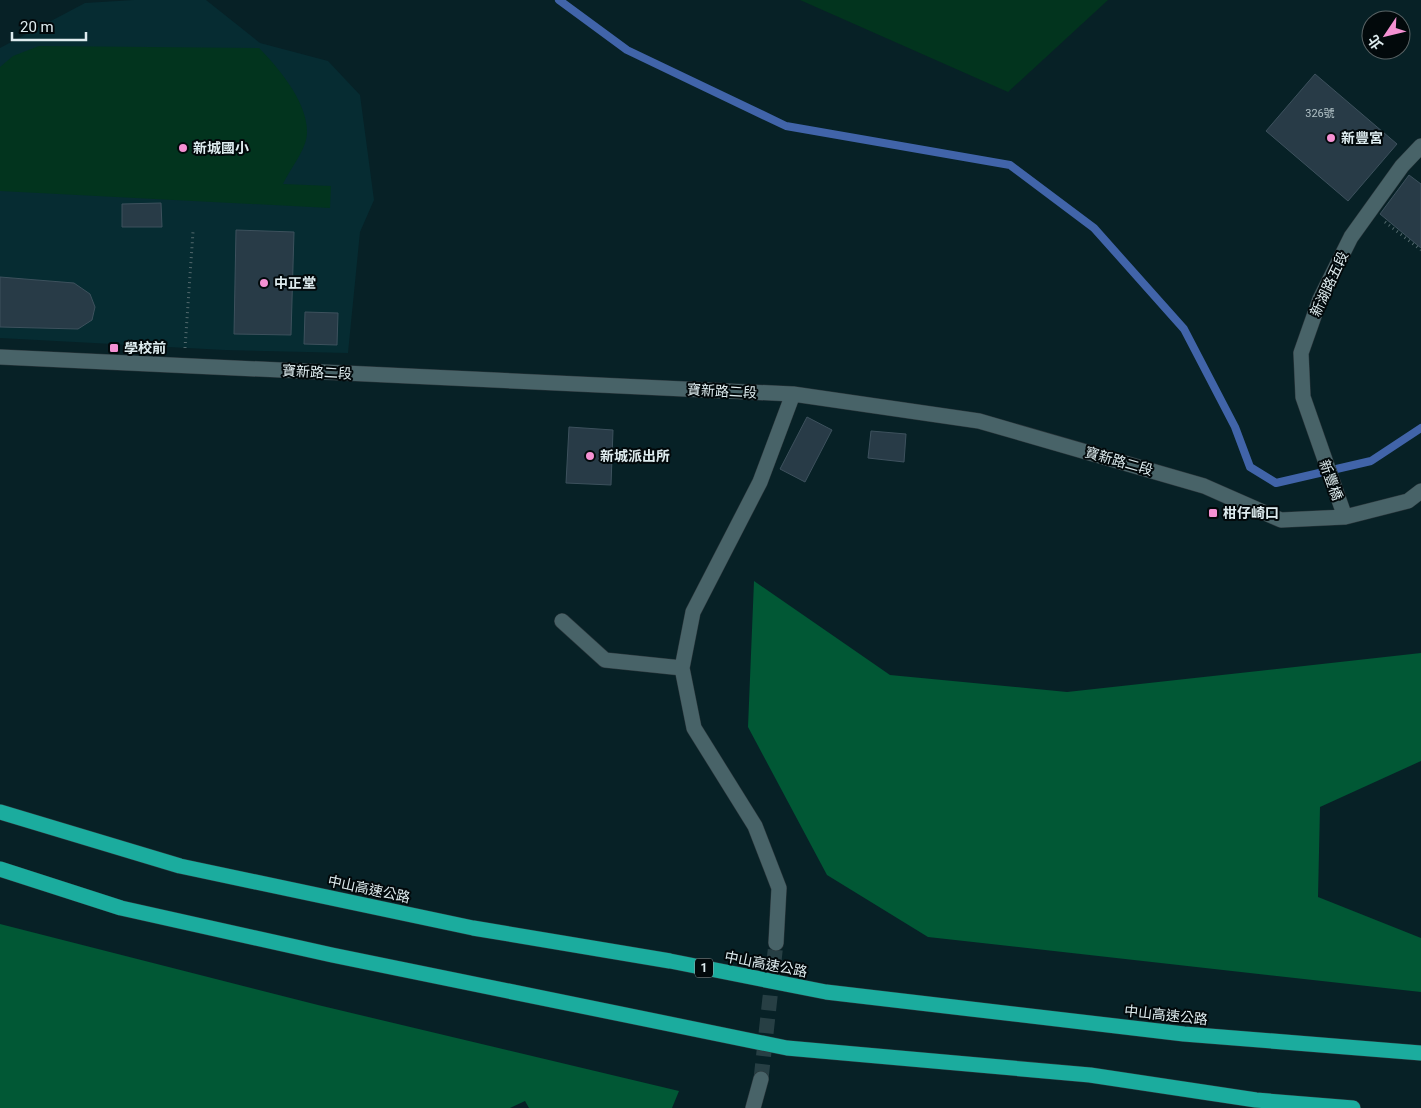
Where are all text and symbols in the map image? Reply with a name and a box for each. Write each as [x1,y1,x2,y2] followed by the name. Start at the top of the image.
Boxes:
[12,10,86,42] scale bar
[1361,10,1411,60] north arrow
[20,18,54,36] text: 20 m
[1365,32,1386,53] text: 北
[1305,107,1335,120] house number: 326號
[1341,130,1383,146] place label: 新豐宮
[1325,132,1337,144] marker: 新豐宮
[193,140,249,156] place label: 新城國小
[177,142,189,154] marker: 新城國小
[1307,249,1351,319] street label: 新湖路五段
[274,275,316,291] place label: 中正堂
[258,277,270,289] marker: 中正堂
[124,340,166,356] place label: 學校前
[108,342,120,354] marker: 學校前
[282,362,352,382] street label: 寶新路二段
[687,381,757,401] street label: 寶新路二段
[1083,444,1155,478] street label: 寶新路二段
[600,448,670,464] place label: 新城派出所
[584,450,596,462] marker: 新城派出所
[1316,458,1346,502] street label: 新豐橋
[1223,505,1279,521] place label: 柑仔崎口
[1207,507,1219,519] marker: 柑仔崎口
[326,872,412,906] street label: 中山高速公路
[723,948,809,980] street label: 中山高速公路
[695,958,713,978] road number: 1
[1123,1003,1209,1027] street label: 中山高速公路

